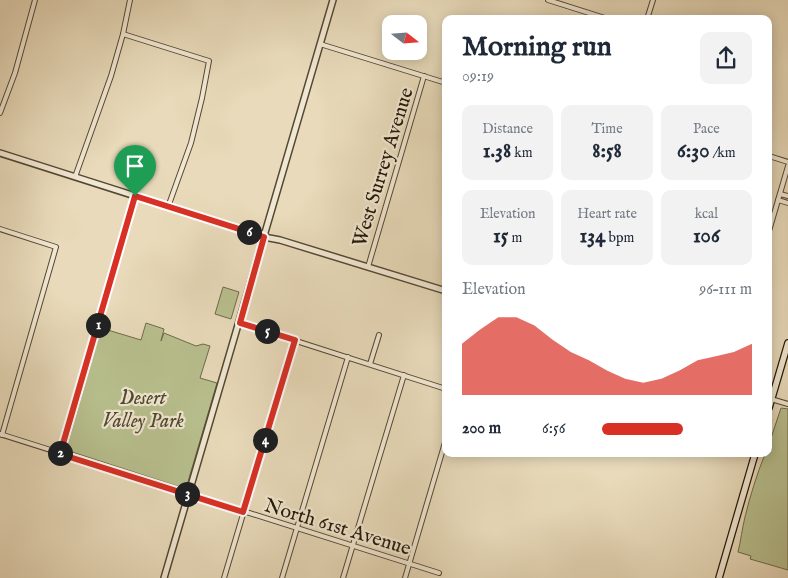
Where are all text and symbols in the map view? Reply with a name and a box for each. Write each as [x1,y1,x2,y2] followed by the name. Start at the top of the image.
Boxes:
[382,15,428,60] north arrow
[382,15,427,60] map controls
[462,30,612,65] text: Morning run
[700,32,752,84] button: share
[462,67,494,87] text: 09:19
[347,85,420,250] street label: West Surrey Avenue
[482,120,533,138] text: Distance
[591,120,623,138] text: Time
[693,120,720,138] text: Pace
[483,138,511,165] text: 1.38
[592,138,622,165] text: 8:58
[677,138,710,165] text: 6:30
[511,144,533,162] text: km
[710,144,736,162] text: /km
[114,145,156,196] pin
[121,152,149,180] icon: arrive
[480,205,535,223] text: Elevation
[577,205,637,223] text: Heart rate
[695,205,718,223] text: kcal
[236,220,262,244] pin: 6
[247,223,252,241] text: 6
[493,223,508,250] text: 15
[580,223,606,250] text: 134
[693,223,720,250] text: 106
[508,229,522,247] text: m
[606,229,634,247] text: bpm
[462,280,525,300] text: Elevation
[699,280,752,300] text: 96–111 m
[86,312,110,338] pin: 1
[96,316,101,334] text: 1
[254,318,280,344] pin: 5
[265,322,270,340] text: 5
[102,386,184,434] park label: Desert Valley Park
[462,419,501,439] text: 200 m
[542,419,565,439] text: 6:56
[252,428,278,452] pin: 4
[262,431,269,449] text: 4
[48,440,72,466] pin: 2
[57,444,64,462] text: 2
[174,482,200,506] pin: 3
[185,485,190,503] text: 3
[261,493,414,562] street label: North 61st Avenue

